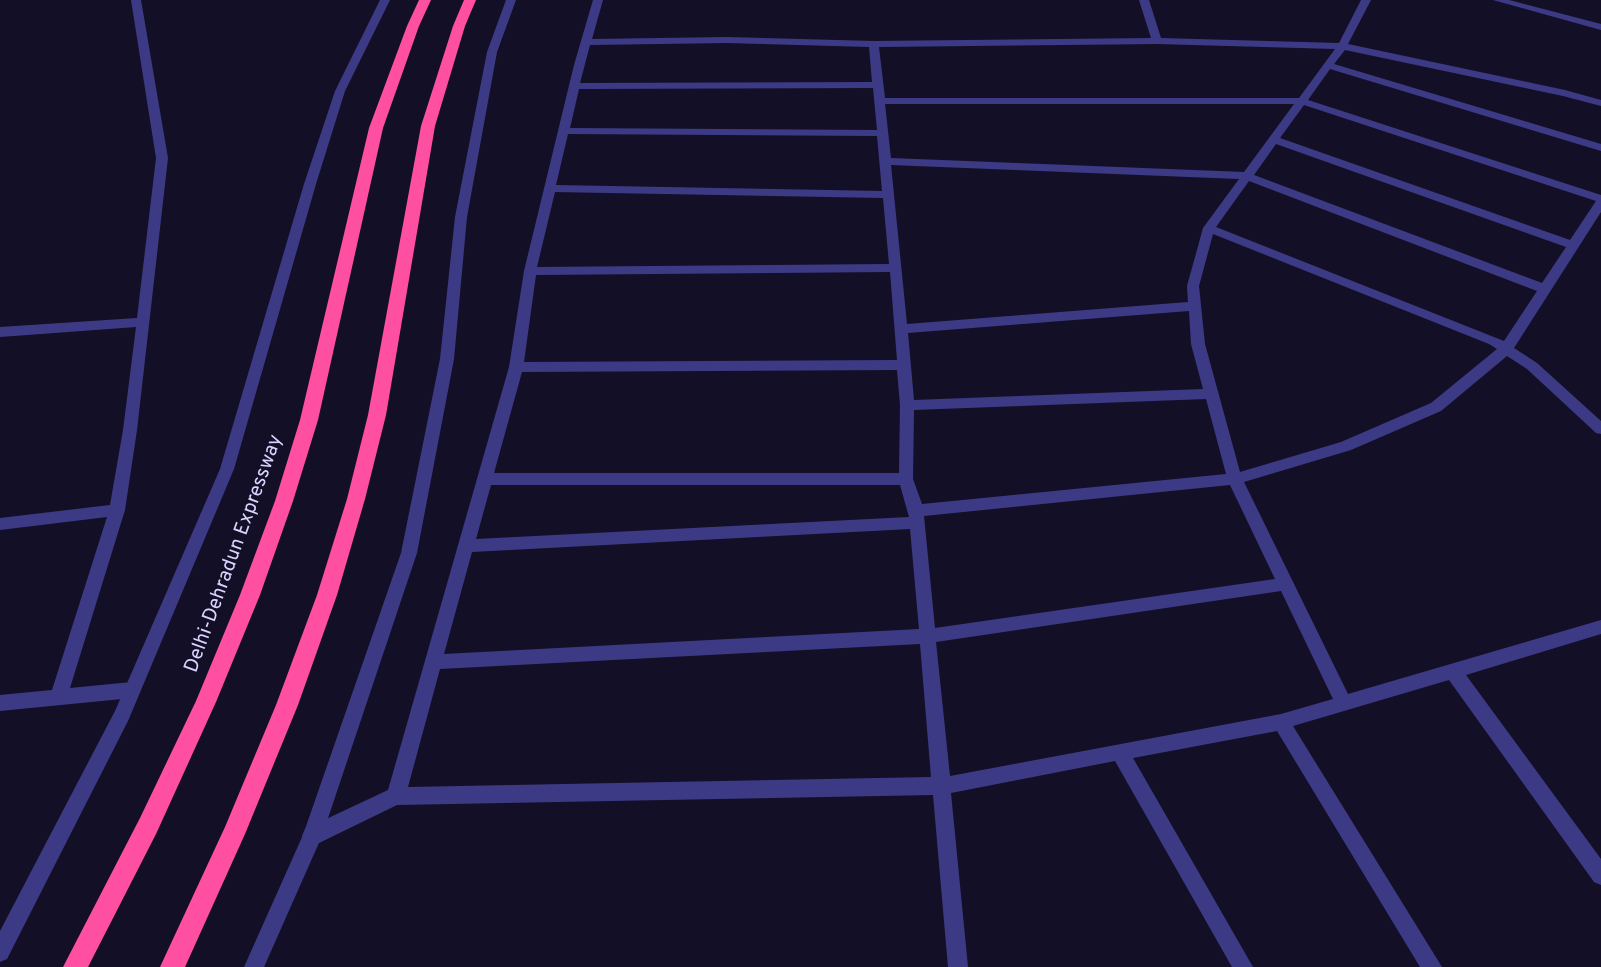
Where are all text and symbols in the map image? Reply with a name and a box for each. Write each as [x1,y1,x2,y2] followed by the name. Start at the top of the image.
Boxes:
[181,432,289,676] street label: Delhi-Dehradun Expressway

